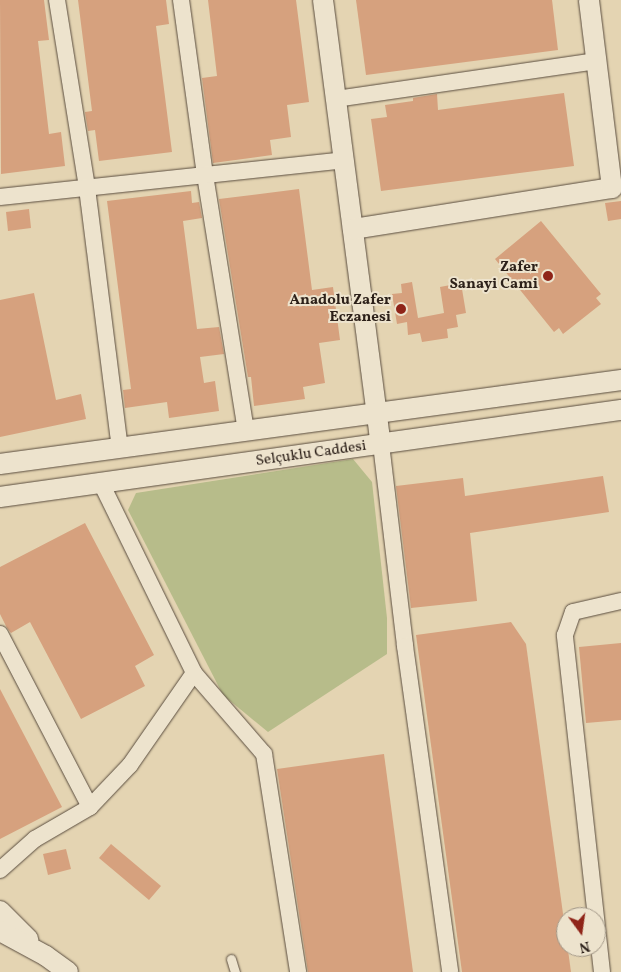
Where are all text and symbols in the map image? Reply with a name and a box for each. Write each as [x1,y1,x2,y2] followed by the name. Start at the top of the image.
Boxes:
[449,258,538,293] place label: Zafer Sanayi Cami
[542,270,554,282] marker: Zafer Sanayi Cami
[289,291,391,326] place label: Anadolu Zafer Eczanesi
[395,303,407,315] marker: Anadolu Zafer Eczanesi
[255,437,367,471] street label: Selçuklu Caddesi
[556,907,606,957] north arrow
[577,936,592,957] text: N

